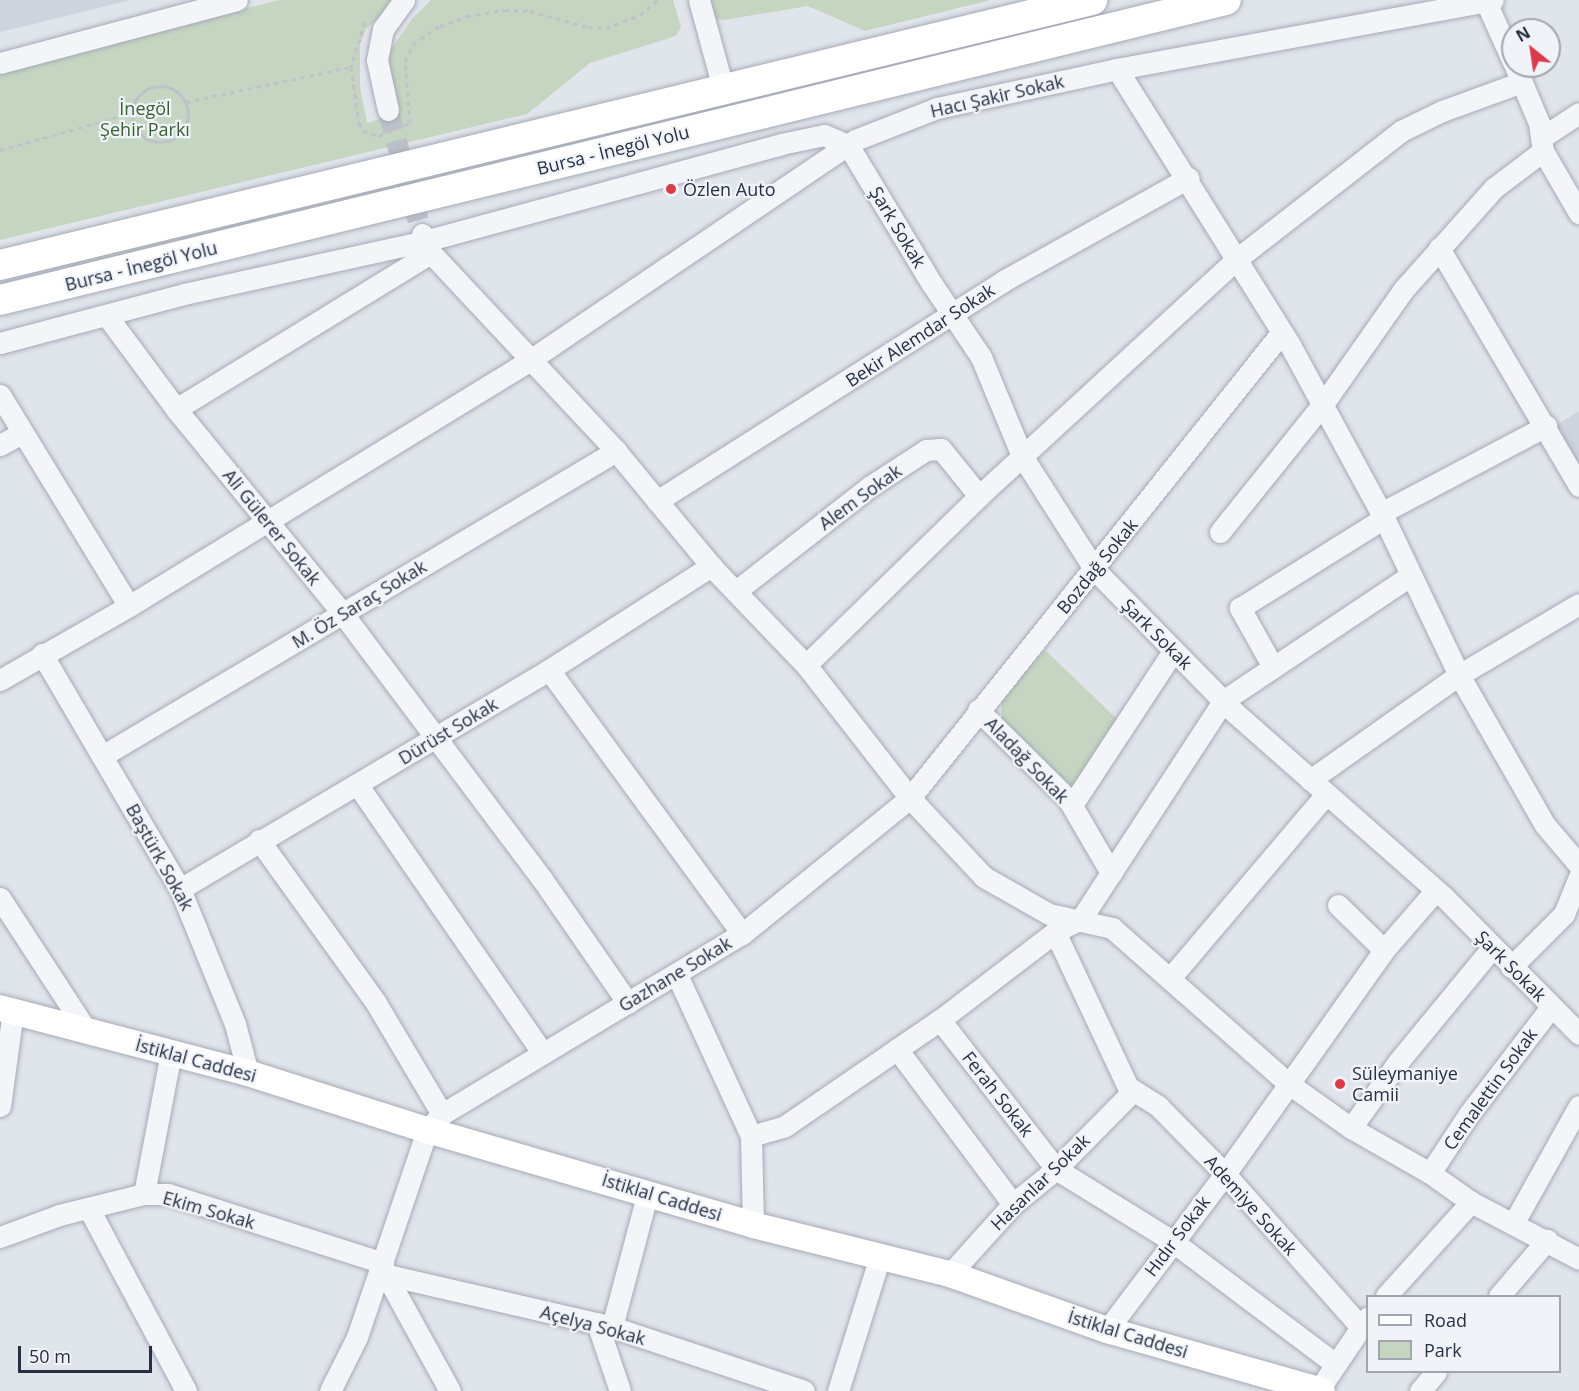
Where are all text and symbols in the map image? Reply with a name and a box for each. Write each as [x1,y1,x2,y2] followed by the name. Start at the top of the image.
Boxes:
[1501,18,1561,78] north arrow
[1512,21,1534,47] text: N
[928,70,1066,122] street label: Hacı Şakir Sokak
[100,98,190,140] park label: İnegöl Şehir Parkı
[535,121,691,179] street label: Bursa - İnegöl Yolu
[683,178,775,200] place label: Özlen Auto
[664,182,678,196] marker: Özlen Auto
[865,182,931,272] street label: Şark Sokak
[63,237,219,295] street label: Bursa - İnegöl Yolu
[842,279,998,391] street label: Bekir Alemdar Sokak
[814,460,906,534] street label: Alem Sokak
[219,465,325,589] street label: Ali Gülerer Sokak
[1052,514,1142,618] street label: Bozdağ Sokak
[288,555,430,653] street label: M. Öz Saraç Sokak
[1117,594,1197,674] street label: Şark Sokak
[395,693,501,769] street label: Dürüst Sokak
[981,713,1073,807] street label: Aladağ Sokak
[122,800,198,914] street label: Baştürk Sokak
[1471,926,1551,1006] street label: Şark Sokak
[615,932,735,1016] street label: Gazhane Sokak
[1439,1024,1541,1154] street label: Cemalettin Sokak
[133,1033,259,1087] street label: İstiklal Caddesi
[958,1047,1038,1141] street label: Ferah Sokak
[1352,1063,1458,1106] place label: Süleymaniye Camii
[1333,1077,1347,1091] marker: Süleymaniye Camii
[986,1129,1094,1235] street label: Hasanlar Sokak
[1200,1151,1302,1259] street label: Ademiye Sokak
[599,1168,725,1226] street label: İstiklal Caddesi
[160,1187,258,1233] street label: Ekim Sokak
[1140,1192,1214,1280] street label: Hıdır Sokak
[1366,1295,1561,1373] legend
[538,1301,648,1349] street label: Açelya Sokak
[1065,1305,1191,1363] street label: İstiklal Caddesi
[1424,1308,1467,1332] text: Road
[21,1334,154,1372] scale bar
[1424,1338,1462,1362] text: Park
[29,1344,71,1368] text: 50 m

